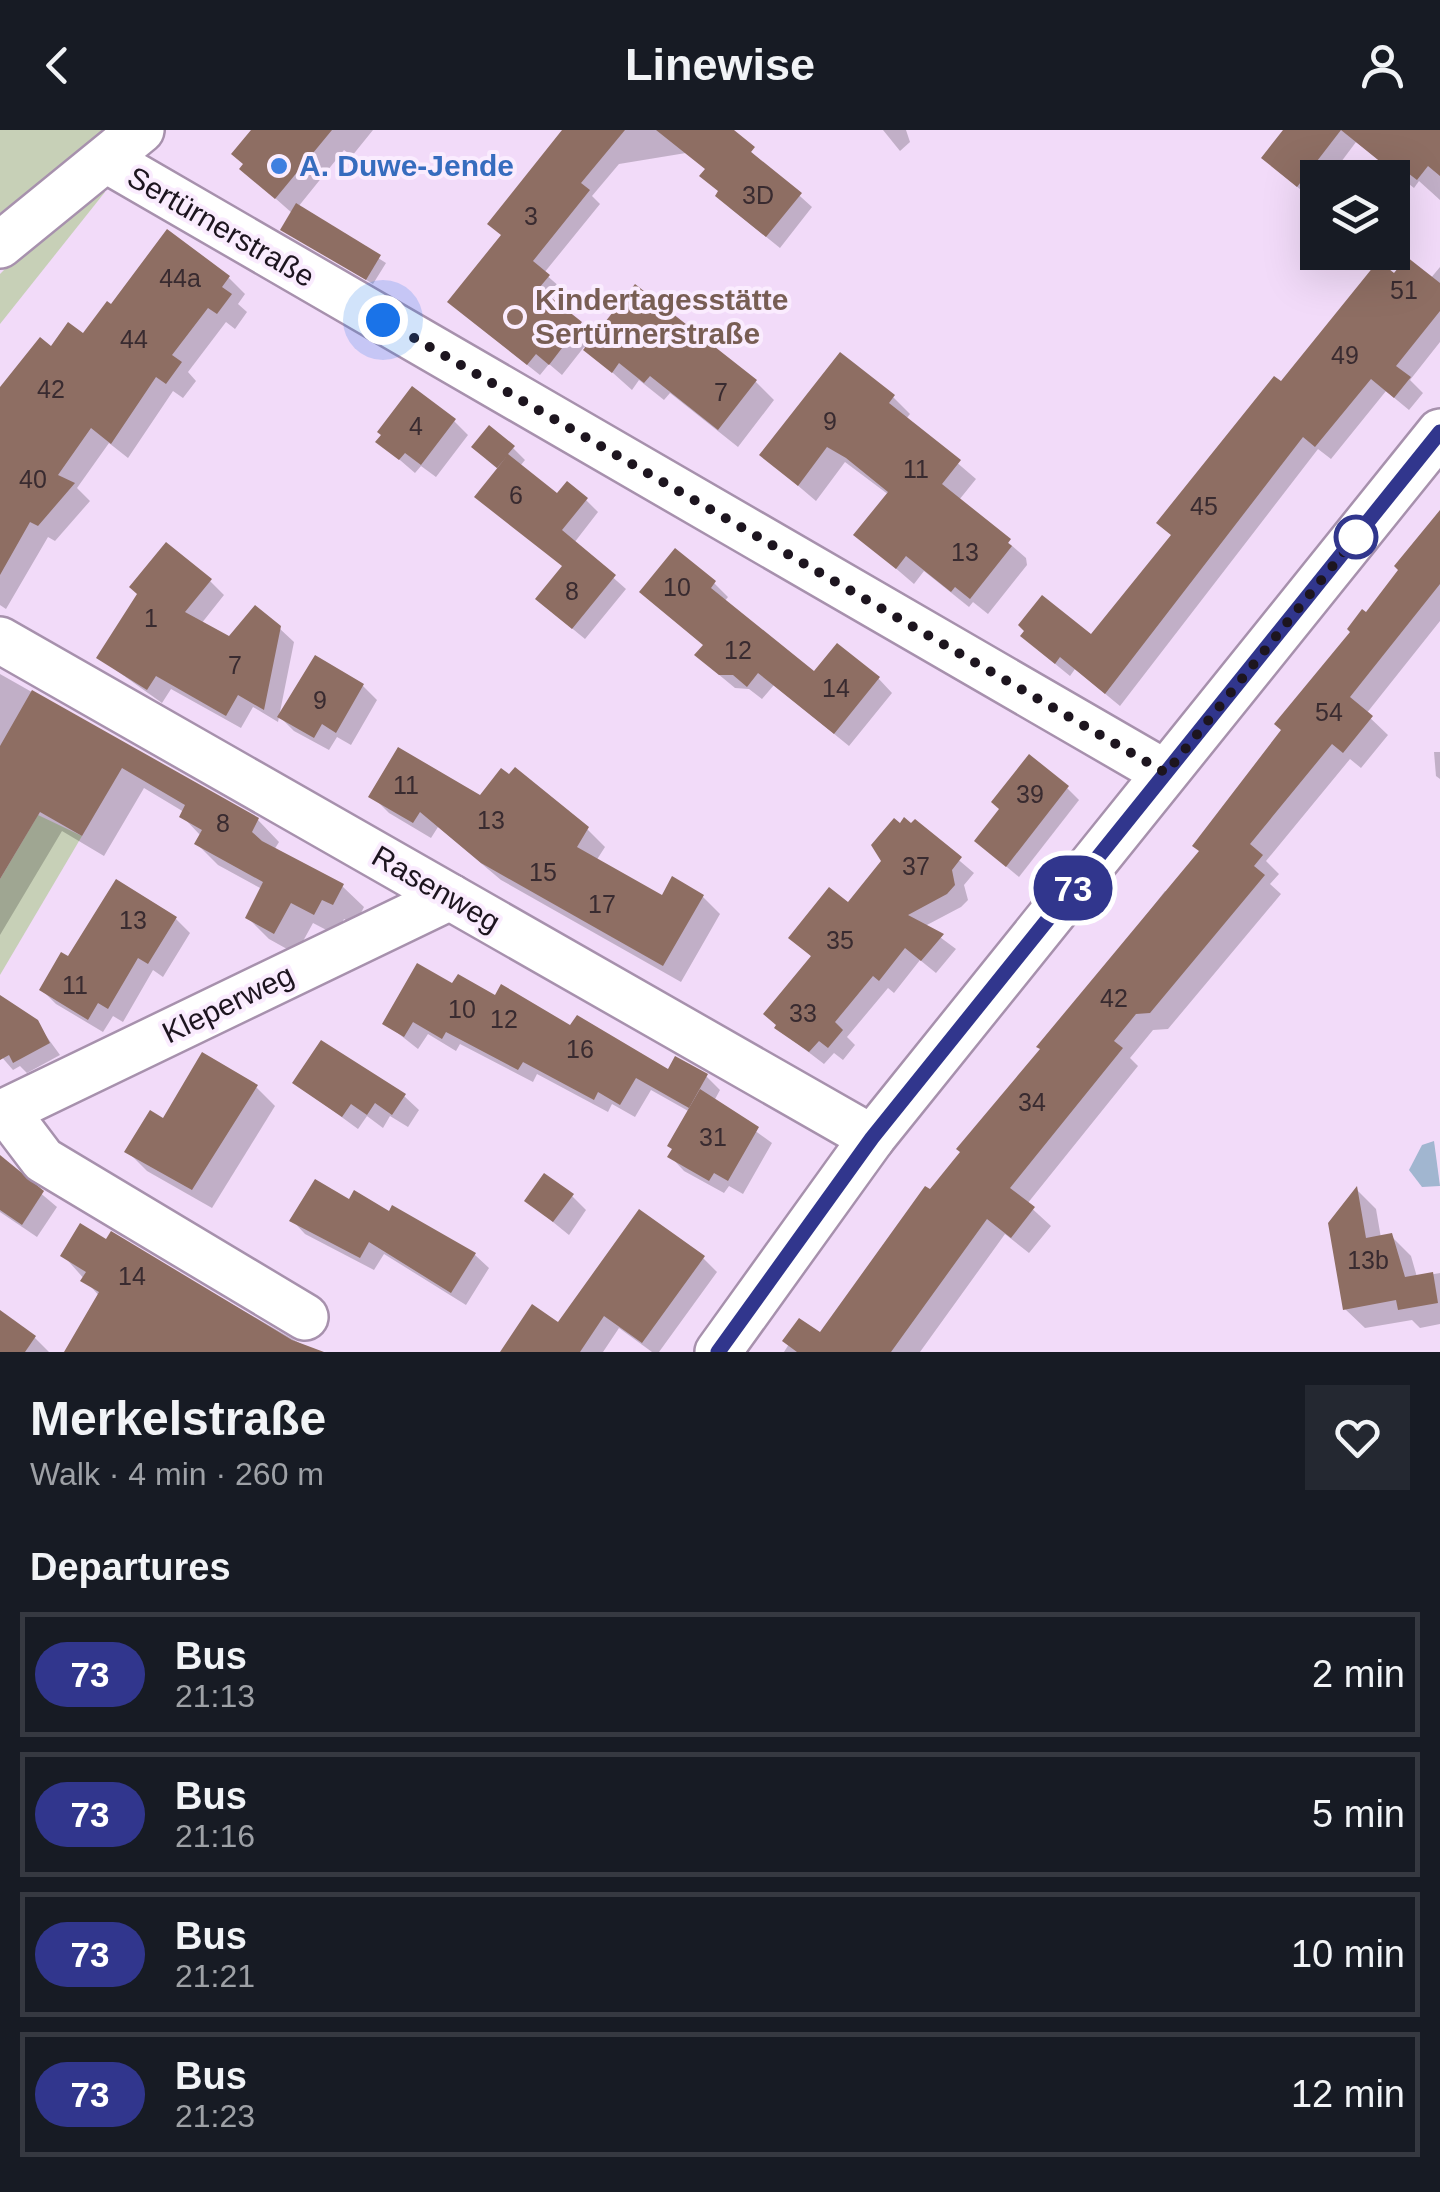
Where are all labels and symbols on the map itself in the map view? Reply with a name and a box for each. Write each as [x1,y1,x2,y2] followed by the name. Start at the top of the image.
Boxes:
[299,149,514,182] place label: A. Duwe-Jende
[268,155,290,177] marker: A. Duwe-Jende
[122,160,320,293] street label: Sertürnerstraße
[742,181,774,209] house number: 3D
[524,202,538,230] house number: 3
[159,264,201,292] house number: 44a
[1390,276,1418,304] house number: 51
[535,283,788,350] place label: Kindertagesstätte Sertürnerstraße
[358,295,408,345] your location
[504,306,526,328] marker: Kindertagesstätte Sertürnerstraße
[120,325,148,353] house number: 44
[1331,341,1359,369] house number: 49
[37,375,65,403] house number: 42
[714,378,728,406] house number: 7
[823,407,837,435] house number: 9
[409,412,423,440] house number: 4
[903,455,929,483] house number: 11
[19,465,47,493] house number: 40
[509,481,523,509] house number: 6
[1190,492,1218,520] house number: 45
[1335,516,1377,558] unlabelled marker
[951,538,979,566] house number: 13
[663,573,691,601] house number: 10
[565,577,579,605] house number: 8
[144,604,158,632] house number: 1
[724,636,752,664] house number: 12
[228,651,242,679] house number: 7
[822,674,850,702] house number: 14
[313,686,327,714] house number: 9
[1315,698,1343,726] house number: 54
[393,771,419,799] house number: 11
[1016,780,1044,808] house number: 39
[477,806,505,834] house number: 13
[216,809,230,837] house number: 8
[367,839,506,938] street label: Rasenweg
[902,852,930,880] house number: 37
[1028,856,1118,920] line badge: 73
[529,858,557,886] house number: 15
[588,890,616,918] house number: 17
[119,906,147,934] house number: 13
[826,926,854,954] house number: 35
[157,958,299,1049] street label: Kleperweg
[62,971,88,999] house number: 11
[1100,984,1128,1012] house number: 42
[448,995,476,1023] house number: 10
[789,999,817,1027] house number: 33
[490,1005,518,1033] house number: 12
[566,1035,594,1063] house number: 16
[1018,1088,1046,1116] house number: 34
[699,1123,727,1151] house number: 31
[1347,1246,1389,1274] house number: 13b
[118,1262,146,1290] house number: 14

